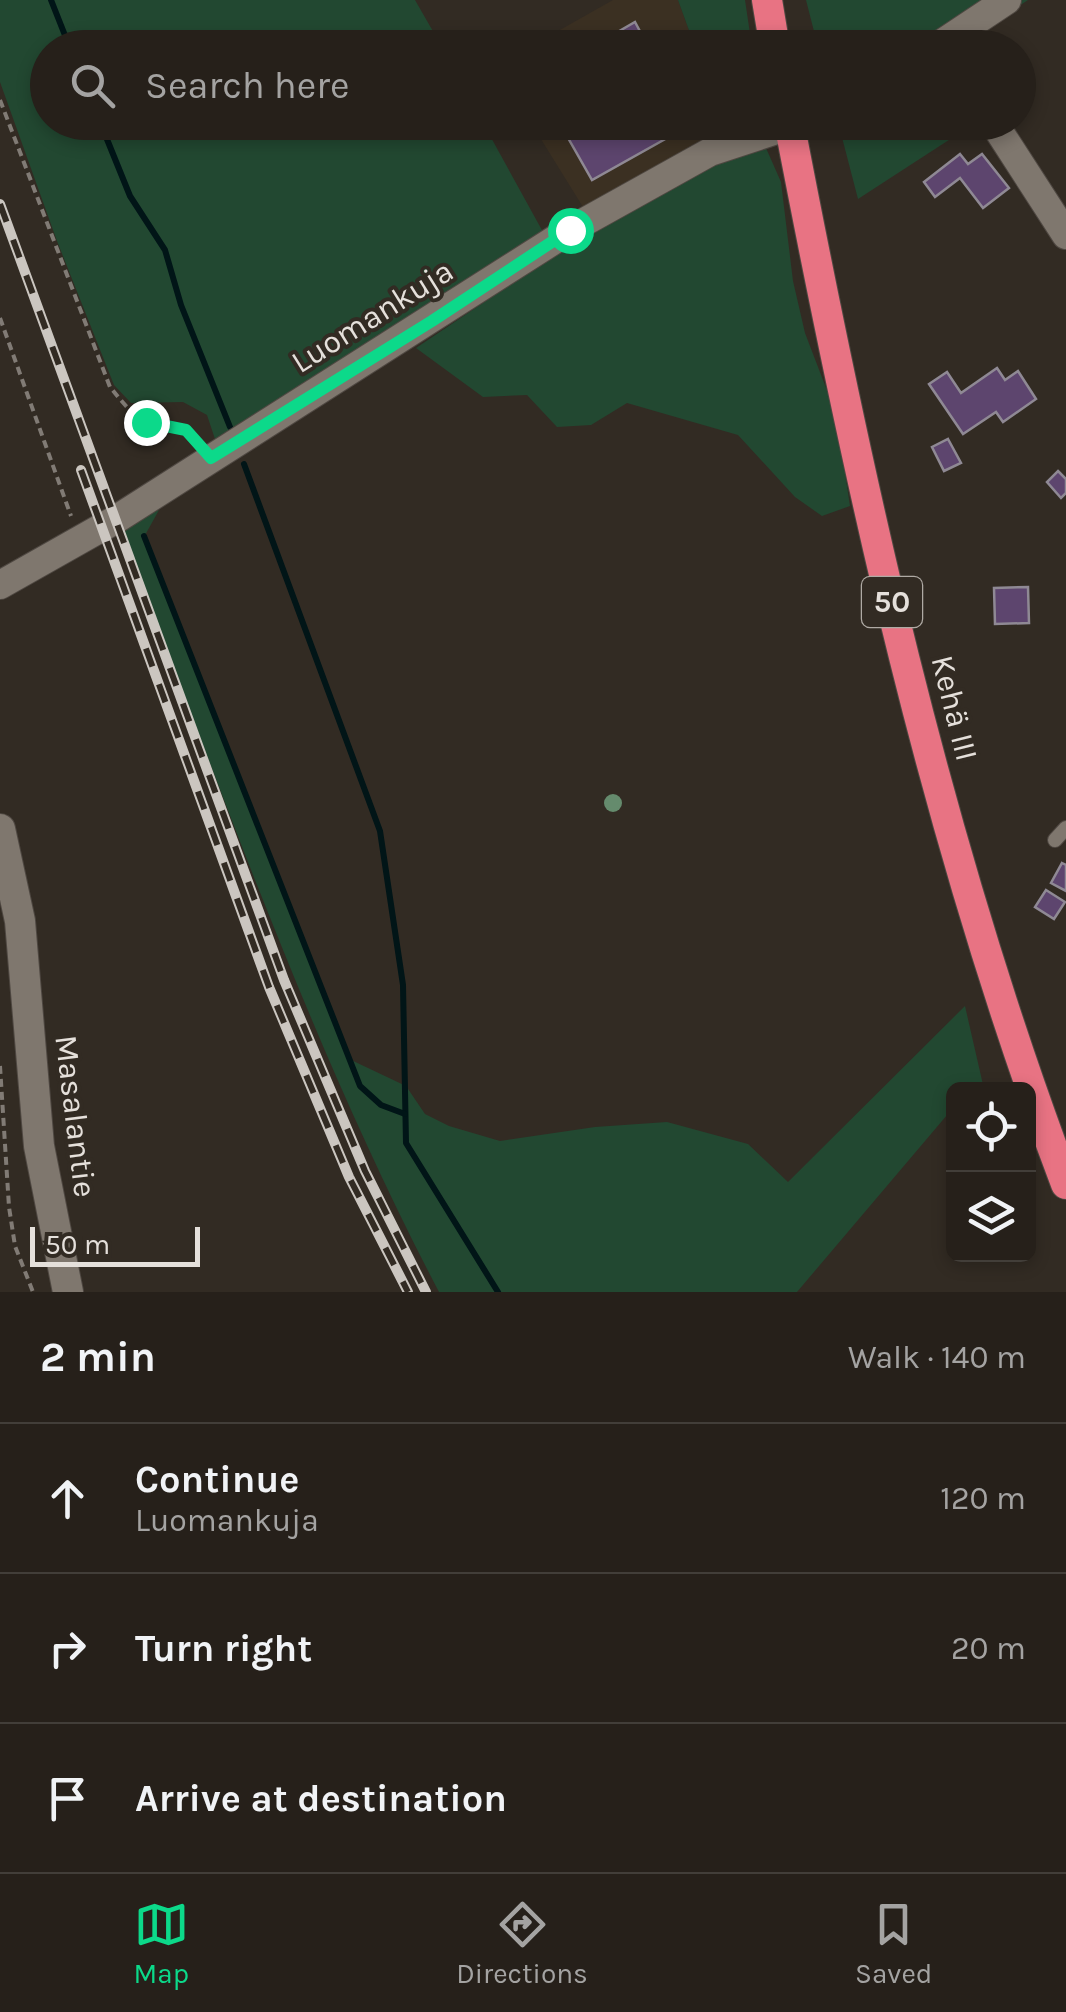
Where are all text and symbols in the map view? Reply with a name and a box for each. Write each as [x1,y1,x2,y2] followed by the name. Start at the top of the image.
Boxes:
[30,30,1036,140] search box
[65,58,120,113] icon: search
[145,63,349,108] text: Search here
[548,208,594,254] route start
[285,252,460,381] street label: Luomankuja
[124,400,170,446] route end
[862,577,922,627] road number: 50
[924,652,985,765] street label: Kehä III
[47,1033,104,1199] street label: Masalantie
[946,1082,1036,1262] map controls
[946,1082,1036,1172] button: locate
[946,1172,1036,1262] button: layers
[30,1222,200,1266] scale bar
[45,1228,110,1261] text: 50 m
[40,1332,156,1382] text: 2 min
[848,1339,1026,1376] text: Walk · 140 m
[135,1457,299,1502] text: Continue
[40,1471,95,1526] icon: ahead
[940,1480,1026,1517] text: 120 m
[135,1502,319,1539] text: Luomankuja
[40,1621,95,1676] icon: right
[135,1626,312,1671] text: Turn right
[951,1630,1026,1667] text: 20 m
[40,1771,95,1826] icon: arrive
[135,1776,507,1821] text: Arrive at destination
[134,1897,189,1990] tab: Map
[456,1897,588,1990] tab: Directions
[855,1897,932,1990] tab: Saved

